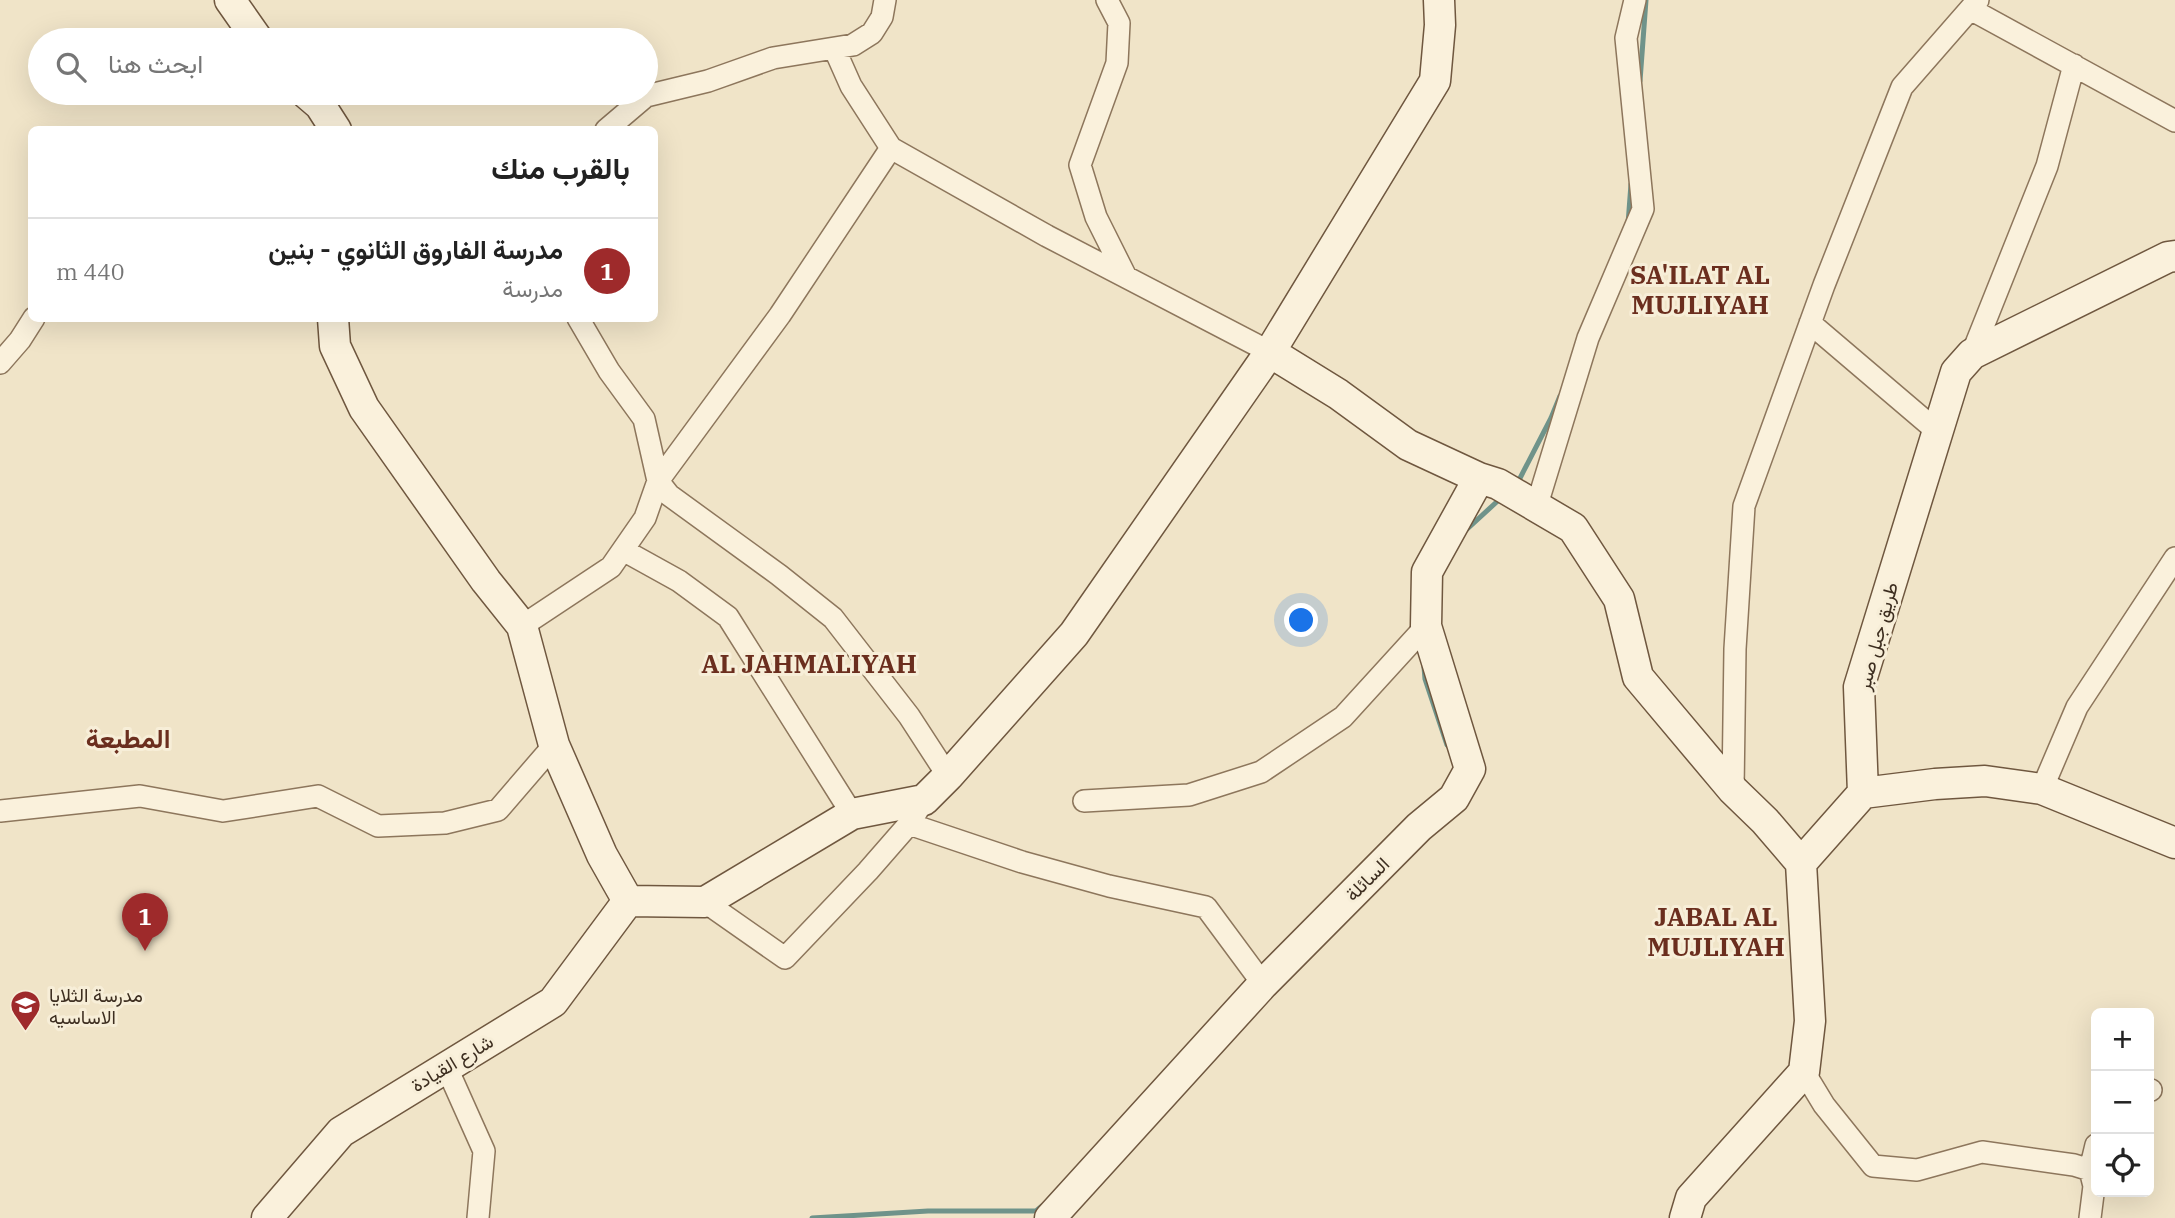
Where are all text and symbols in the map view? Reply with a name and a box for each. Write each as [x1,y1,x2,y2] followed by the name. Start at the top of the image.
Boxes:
[28,28,658,105] search box
[108,46,203,80] text: ابحث هنا
[52,48,90,86] icon: search
[491,148,630,187] text: بالقرب منك
[268,232,563,266] text: مدرسة الفاروق الثانوي - بنين
[56,256,125,286] text: 440 m
[600,256,614,286] text: 1
[1630,257,1770,321] district label: SA'ILAT AL MUJLIYAH
[502,273,563,303] text: مدرسة
[1851,579,1903,694] street label: طريق جبل صبر
[1284,603,1318,637] your location
[701,646,917,680] district label: AL JAHMALIYAH
[86,721,170,755] district label: المطبعة
[1340,852,1394,906] street label: السائلة
[122,893,168,951] pin: 1
[1647,899,1785,963] district label: JABAL AL MUJLIYAH
[49,983,143,1029] place label: مدرسة الثلايا الاساسيه
[9,989,43,1033] school or university icon: مدرسة الثلايا الاساسيه
[2091,1008,2154,1197] map controls
[2091,1008,2154,1071] button: +
[406,1029,498,1098] street label: شارع القيادة
[2091,1071,2154,1134] button: −
[2091,1134,2154,1197] button: locate

